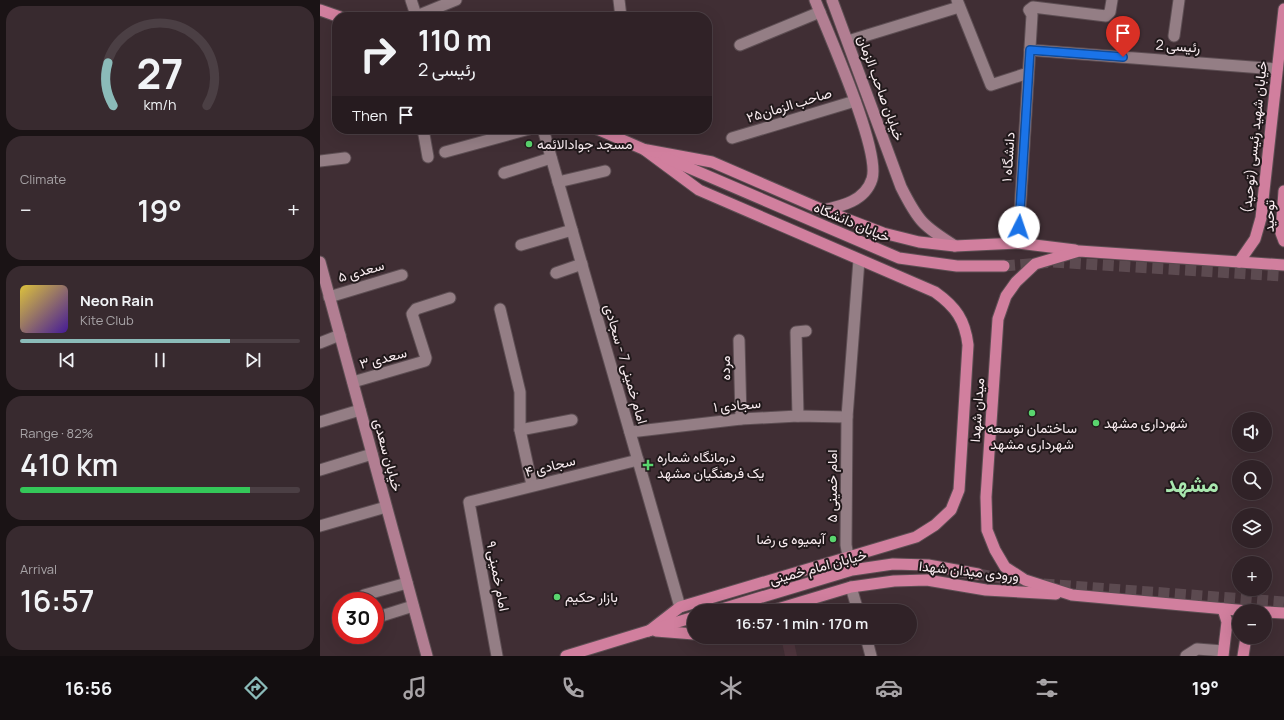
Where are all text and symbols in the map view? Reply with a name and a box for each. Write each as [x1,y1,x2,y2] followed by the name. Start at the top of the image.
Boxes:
[1106,16,1140,57] pin
[418,21,492,59] text: 110 m
[1112,22,1134,44] icon: arrive
[352,28,404,80] icon: right
[854,32,909,143] street label: خیابان صاحب الزمان
[1155,34,1201,57] street label: رئیسی 2
[137,45,183,101] text: 27
[418,57,476,81] text: رئیسی 2
[1236,60,1271,214] street label: خیابان شهید رئیسی (توحید)
[744,82,834,127] street label: صاحب الزمان۲۵
[143,95,177,114] text: km/h
[395,104,417,126] icon: arrive
[352,105,387,126] text: Then
[996,131,1019,183] street label: دانشگاه ۱
[537,134,632,153] place label: مسجد جوادالائمه
[524,139,534,149] marker: مسجد جوادالائمه
[20,170,66,188] text: Climate
[137,190,182,231] text: 19°
[20,195,32,225] text: −
[287,195,300,225] text: +
[811,197,893,246] street label: خیابان دانشگاه
[1259,200,1278,232] street label: توحید
[998,206,1040,248] position arrow
[335,255,386,286] street label: سعدی ۵
[80,290,154,311] text: Neon Rain
[600,302,653,426] street label: امام خمینی 7 - سجادی
[80,311,134,329] text: Kite Club
[357,342,409,373] street label: سعدی ۳
[56,349,78,371] icon: previous
[149,349,171,371] icon: pause
[242,349,264,371] icon: next
[715,355,734,381] street label: مرده
[965,377,988,443] street label: میدان شهدا
[712,393,762,416] street label: سجادی ۱
[1027,408,1037,418] marker: ساختمان توسعه شهرداری مشهد
[1232,412,1272,644] map controls
[1232,412,1272,452] button: sound
[1104,413,1187,432] place label: شهرداری مشهد
[370,416,407,493] street label: خیابان سعدی
[987,418,1077,453] place label: ساختمان توسعه شهرداری مشهد
[1091,418,1101,428] marker: شهرداری مشهد
[20,424,93,442] text: Range · 82%
[20,444,118,485] text: 410 km
[657,447,764,482] place label: درمانگاه شماره یک فرهنگیان مشهد
[523,450,577,481] street label: سجادی ۴
[822,450,841,522] street label: امام خمینی ۵
[642,459,654,471] marker: درمانگاه شماره یک فرهنگیان مشهد
[1232,460,1272,500] button: search
[1165,469,1219,499] district label: مشهد
[1232,508,1272,548] button: layers
[756,529,827,548] place label: آبمیوه ی رضا
[828,534,838,544] marker: آبمیوه ی رضا
[482,539,515,613] street label: امام خمینی ۹
[767,544,869,589] street label: خیابان امام خمینی
[918,556,1020,585] street label: ورودی میدان شهدا
[1232,556,1272,596] button: +
[20,560,57,578] text: Arrival
[20,580,94,621] text: 16:57
[565,587,618,606] place label: بازار حکیم
[332,592,384,644] speed limit sign: 30
[552,592,562,602] marker: بازار حکیم
[1232,604,1272,644] button: −
[736,613,868,634] text: 16:57 · 1 min · 170 m
[242,674,270,702] icon: directions
[401,674,429,702] icon: music
[559,674,587,702] icon: phone
[717,674,745,702] icon: climate
[875,674,903,702] icon: car
[1033,674,1061,702] icon: filters
[65,676,112,700] text: 16:56
[1192,676,1219,700] text: 19°

